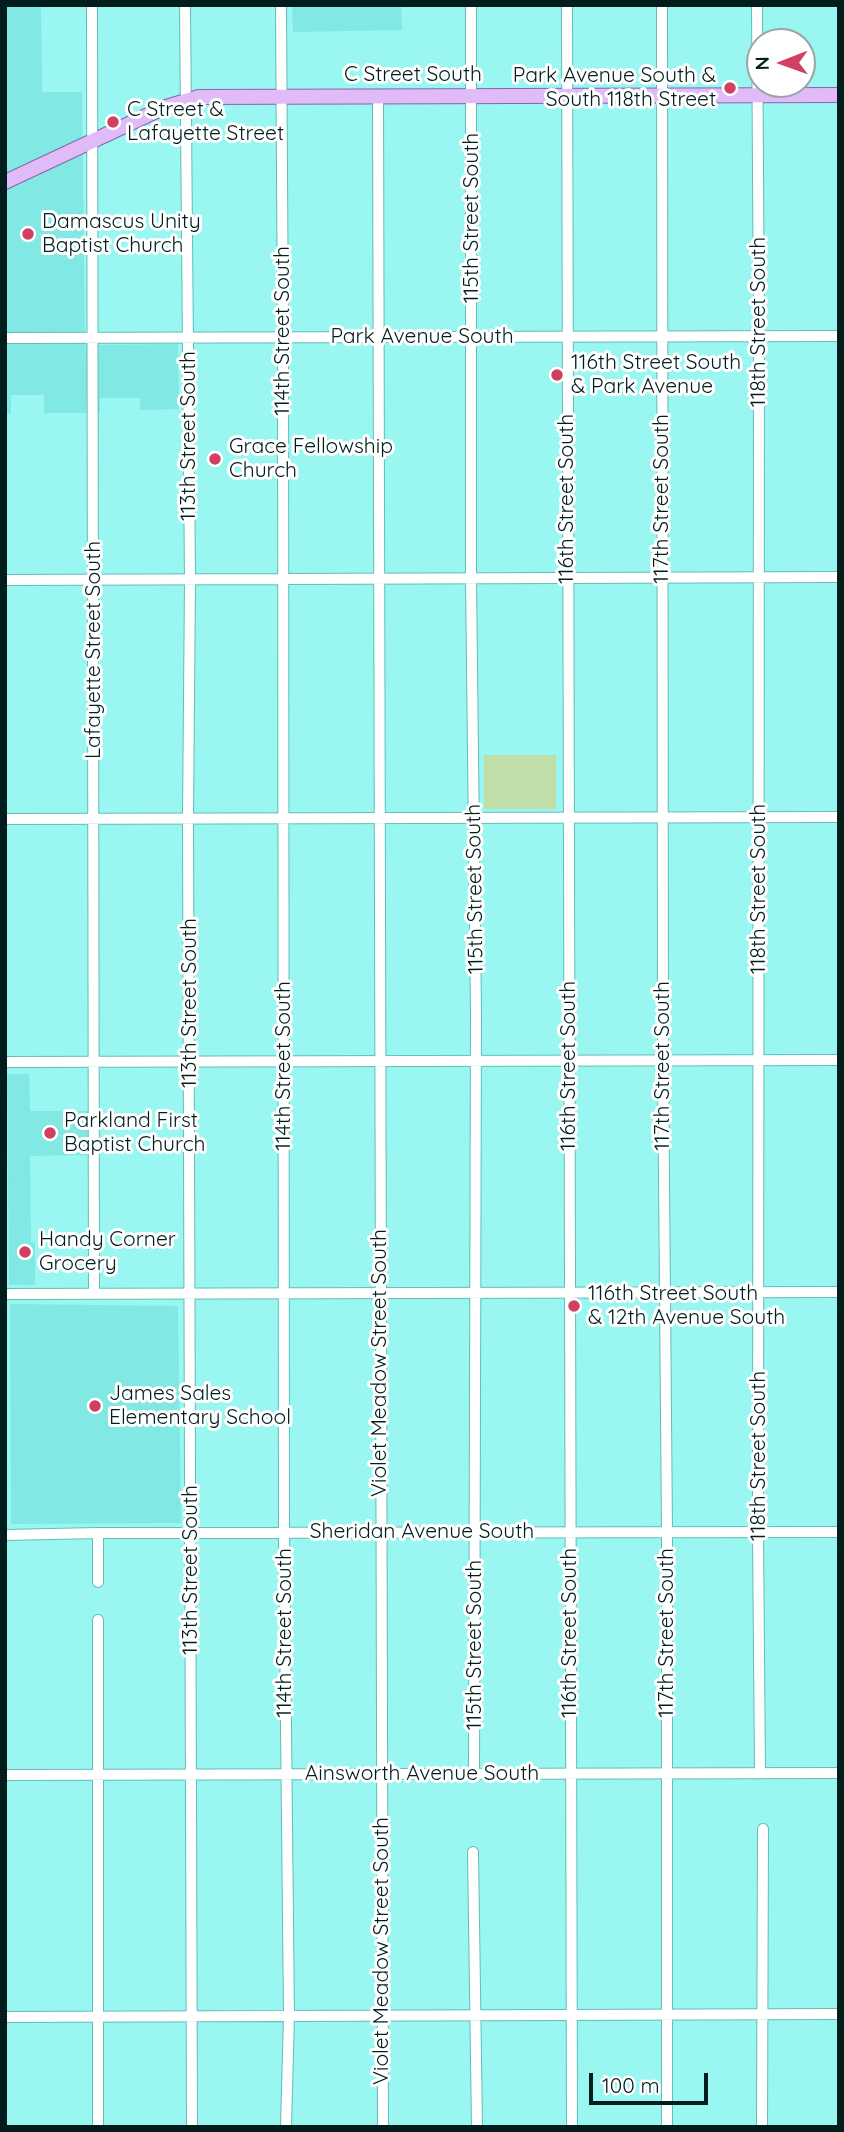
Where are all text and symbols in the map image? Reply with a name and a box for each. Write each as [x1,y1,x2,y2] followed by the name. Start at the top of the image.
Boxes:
[746,28,816,98] north arrow
[750,56,774,71] text: N
[344,62,482,88] street label: C Street South
[513,63,716,113] place label: Park Avenue South & South 118th Street
[722,80,738,96] marker: Park Avenue South & South 118th Street
[127,97,284,147] place label: C Street & Lafayette Street
[105,114,121,130] marker: C Street & Lafayette Street
[459,133,485,303] street label: 115th Street South
[42,209,201,259] place label: Damascus Unity Baptist Church
[20,226,36,242] marker: Damascus Unity Baptist Church
[746,237,772,407] street label: 118th Street South
[270,246,296,416] street label: 114th Street South
[330,324,514,350] street label: Park Avenue South
[571,350,741,400] place label: 116th Street South & Park Avenue
[176,351,202,521] street label: 113th Street South
[549,367,565,383] marker: 116th Street South & Park Avenue
[554,414,580,584] street label: 116th Street South
[649,414,675,584] street label: 117th Street South
[229,434,393,484] place label: Grace Fellowship Church
[207,451,223,467] marker: Grace Fellowship Church
[81,541,107,759] street label: Lafayette Street South
[461,804,489,974] street label: 115th Street South
[746,804,772,974] street label: 118th Street South
[177,918,203,1088] street label: 113th Street South
[271,981,297,1151] street label: 114th Street South
[556,981,582,1151] street label: 116th Street South
[650,981,676,1151] street label: 117th Street South
[64,1108,205,1158] place label: Parkland First Baptist Church
[42,1125,58,1141] marker: Parkland First Baptist Church
[39,1227,176,1277] place label: Handy Corner Grocery
[367,1229,393,1497] street label: Violet Meadow Street South
[17,1244,33,1260] marker: Handy Corner Grocery
[588,1281,785,1331] place label: 116th Street South & 12th Avenue South
[566,1298,582,1314] marker: 116th Street South & 12th Avenue South
[746,1371,772,1541] street label: 118th Street South
[109,1381,291,1431] place label: James Sales Elementary School
[87,1398,103,1414] marker: James Sales Elementary School
[178,1485,204,1655] street label: 113th Street South
[310,1519,534,1545] street label: Sheridan Avenue South
[272,1548,298,1718] street label: 114th Street South
[557,1548,583,1718] street label: 116th Street South
[654,1548,680,1718] street label: 117th Street South
[462,1560,488,1730] street label: 115th Street South
[305,1761,539,1787] street label: Ainsworth Avenue South
[369,1817,395,2085] street label: Violet Meadow Street South
[592,2058,711,2102] scale bar
[602,2072,660,2098] text: 100 m

